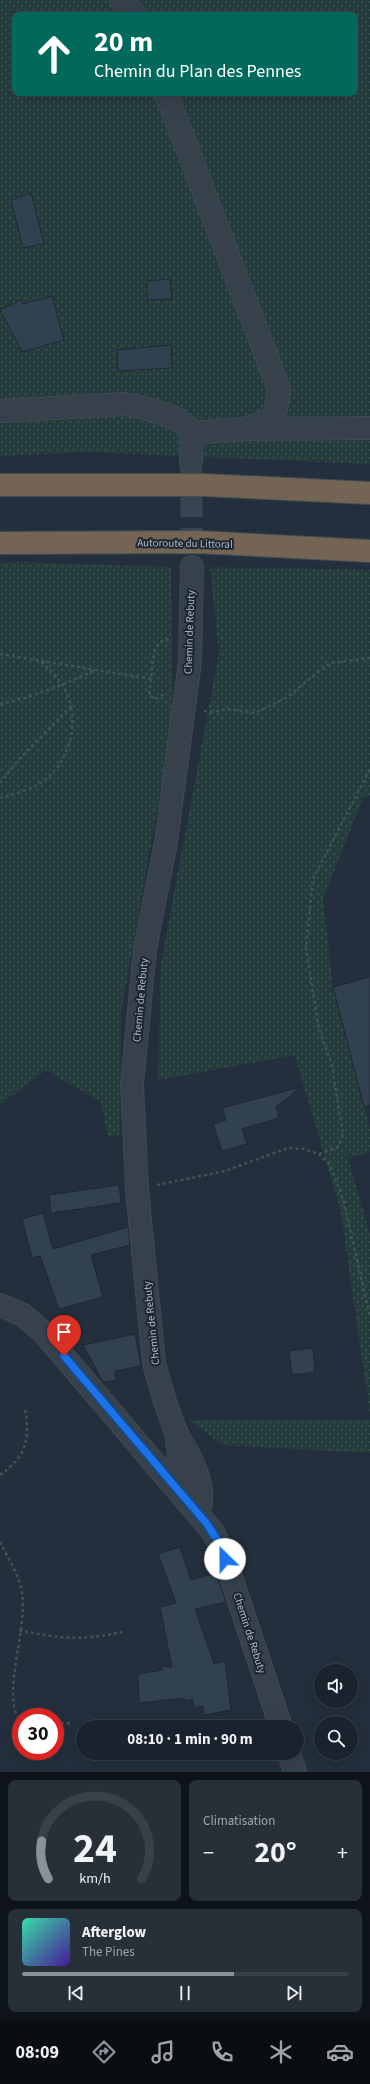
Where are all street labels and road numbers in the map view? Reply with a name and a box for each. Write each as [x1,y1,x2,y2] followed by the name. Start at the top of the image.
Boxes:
[137,535,233,552] street label: Autoroute du Littoral
[181,590,198,674] street label: Chemin de Rebuty
[129,958,152,1043] street label: Chemin de Rebuty
[140,1280,163,1366] street label: Chemin de Rebuty
[229,1591,270,1675] street label: Chemin de Rebuty

